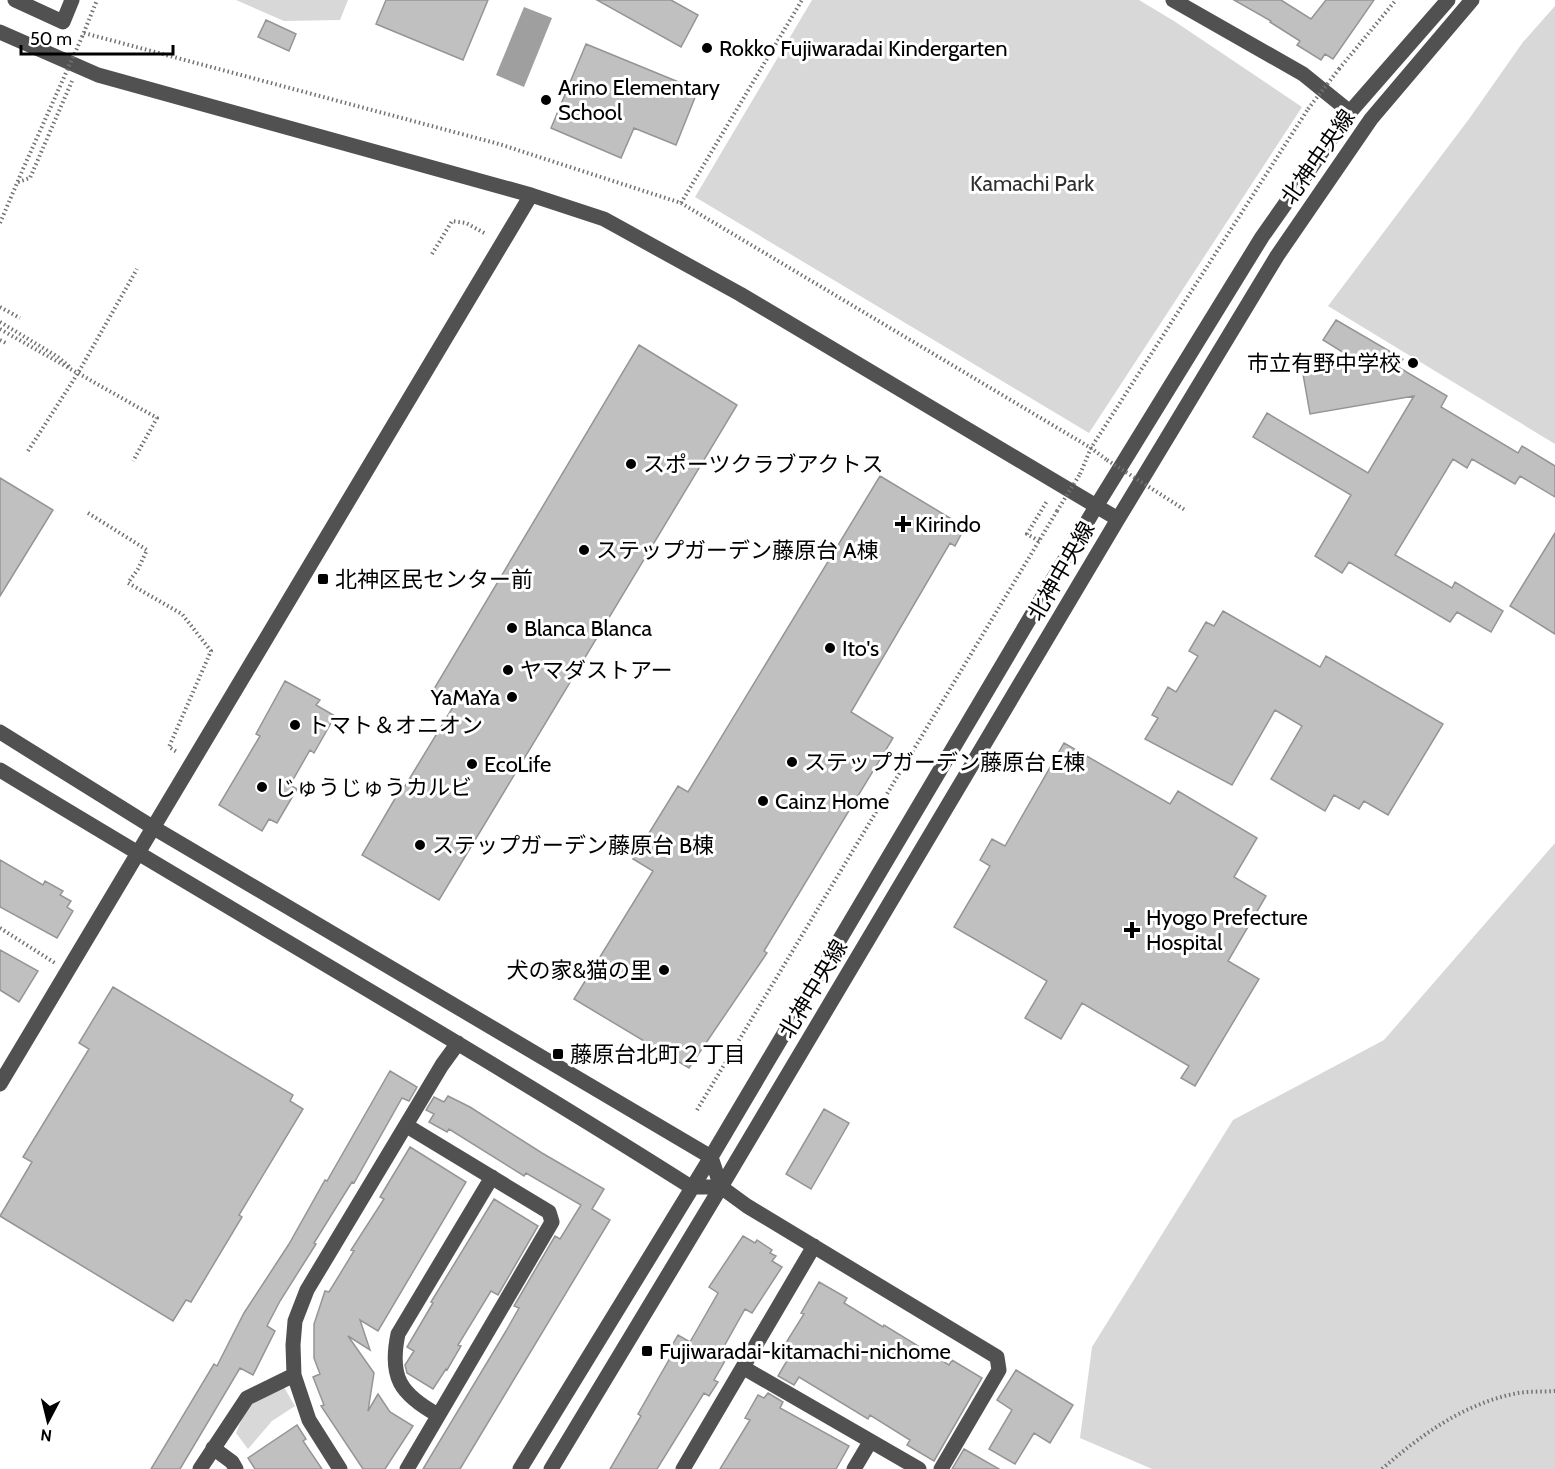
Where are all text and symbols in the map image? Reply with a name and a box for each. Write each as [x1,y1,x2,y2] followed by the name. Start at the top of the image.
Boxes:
[21,18,172,56] scale bar
[30,28,72,50] text: 50 m
[719,35,1007,62] place label: Rokko Fujiwaradai Kindergarten
[700,41,714,55] marker: Rokko Fujiwaradai Kindergarten
[558,74,720,126] place label: Arino Elementary School
[539,93,553,107] marker: Arino Elementary School
[1275,104,1361,210] street label: 北神中央線
[970,170,1094,197] park label: Kamachi Park
[1247,350,1401,377] place label: 市立有野中学校
[1406,356,1420,370] marker: 市立有野中学校
[643,451,883,478] place label: スポーツクラブアクトス
[624,457,638,471] marker: スポーツクラブアクトス
[915,511,981,538] place label: Kirindo
[896,517,910,531] marker: Kirindo
[1022,517,1100,625] street label: 北神中央線
[596,537,879,564] place label: ステップガーデン藤原台 A棟
[577,543,591,557] marker: ステップガーデン藤原台 A棟
[335,566,533,593] place label: 北神区民センター前
[316,572,330,586] marker: 北神区民センター前
[524,615,653,642] place label: Blanca Blanca
[505,621,519,635] marker: Blanca Blanca
[842,635,879,662] place label: Ito's
[823,641,837,655] marker: Ito's
[520,657,673,684] place label: ヤマダストアー
[501,663,515,677] marker: ヤマダストアー
[430,684,500,711] place label: YaMaYa
[505,690,519,704] marker: YaMaYa
[307,712,483,739] place label: トマト＆オニオン
[288,718,302,732] marker: トマト＆オニオン
[804,749,1085,776] place label: ステップガーデン藤原台 E棟
[484,751,551,778] place label: EcoLife
[785,755,799,769] marker: ステップガーデン藤原台 E棟
[465,757,479,771] marker: EcoLife
[274,774,472,801] place label: じゅうじゅうカルビ
[255,780,269,794] marker: じゅうじゅうカルビ
[775,788,889,815] place label: Cainz Home
[756,794,770,808] marker: Cainz Home
[432,832,714,859] place label: ステップガーデン藤原台 B棟
[413,838,427,852] marker: ステップガーデン藤原台 B棟
[1146,904,1308,956] place label: Hyogo Prefecture Hospital
[1123,921,1141,939] marker: Hyogo Prefecture Hospital
[773,935,853,1043] street label: 北神中央線
[507,957,652,984] place label: 犬の家&猫の里
[657,963,671,977] marker: 犬の家&猫の里
[570,1041,746,1068] place label: 藤原台北町２丁目
[551,1047,565,1061] marker: 藤原台北町２丁目
[659,1338,951,1365] place label: Fujiwaradai-kitamachi-nichome
[640,1344,654,1358] marker: Fujiwaradai-kitamachi-nichome
[18,1391,78,1451] north arrow
[39,1425,53,1446] text: N

